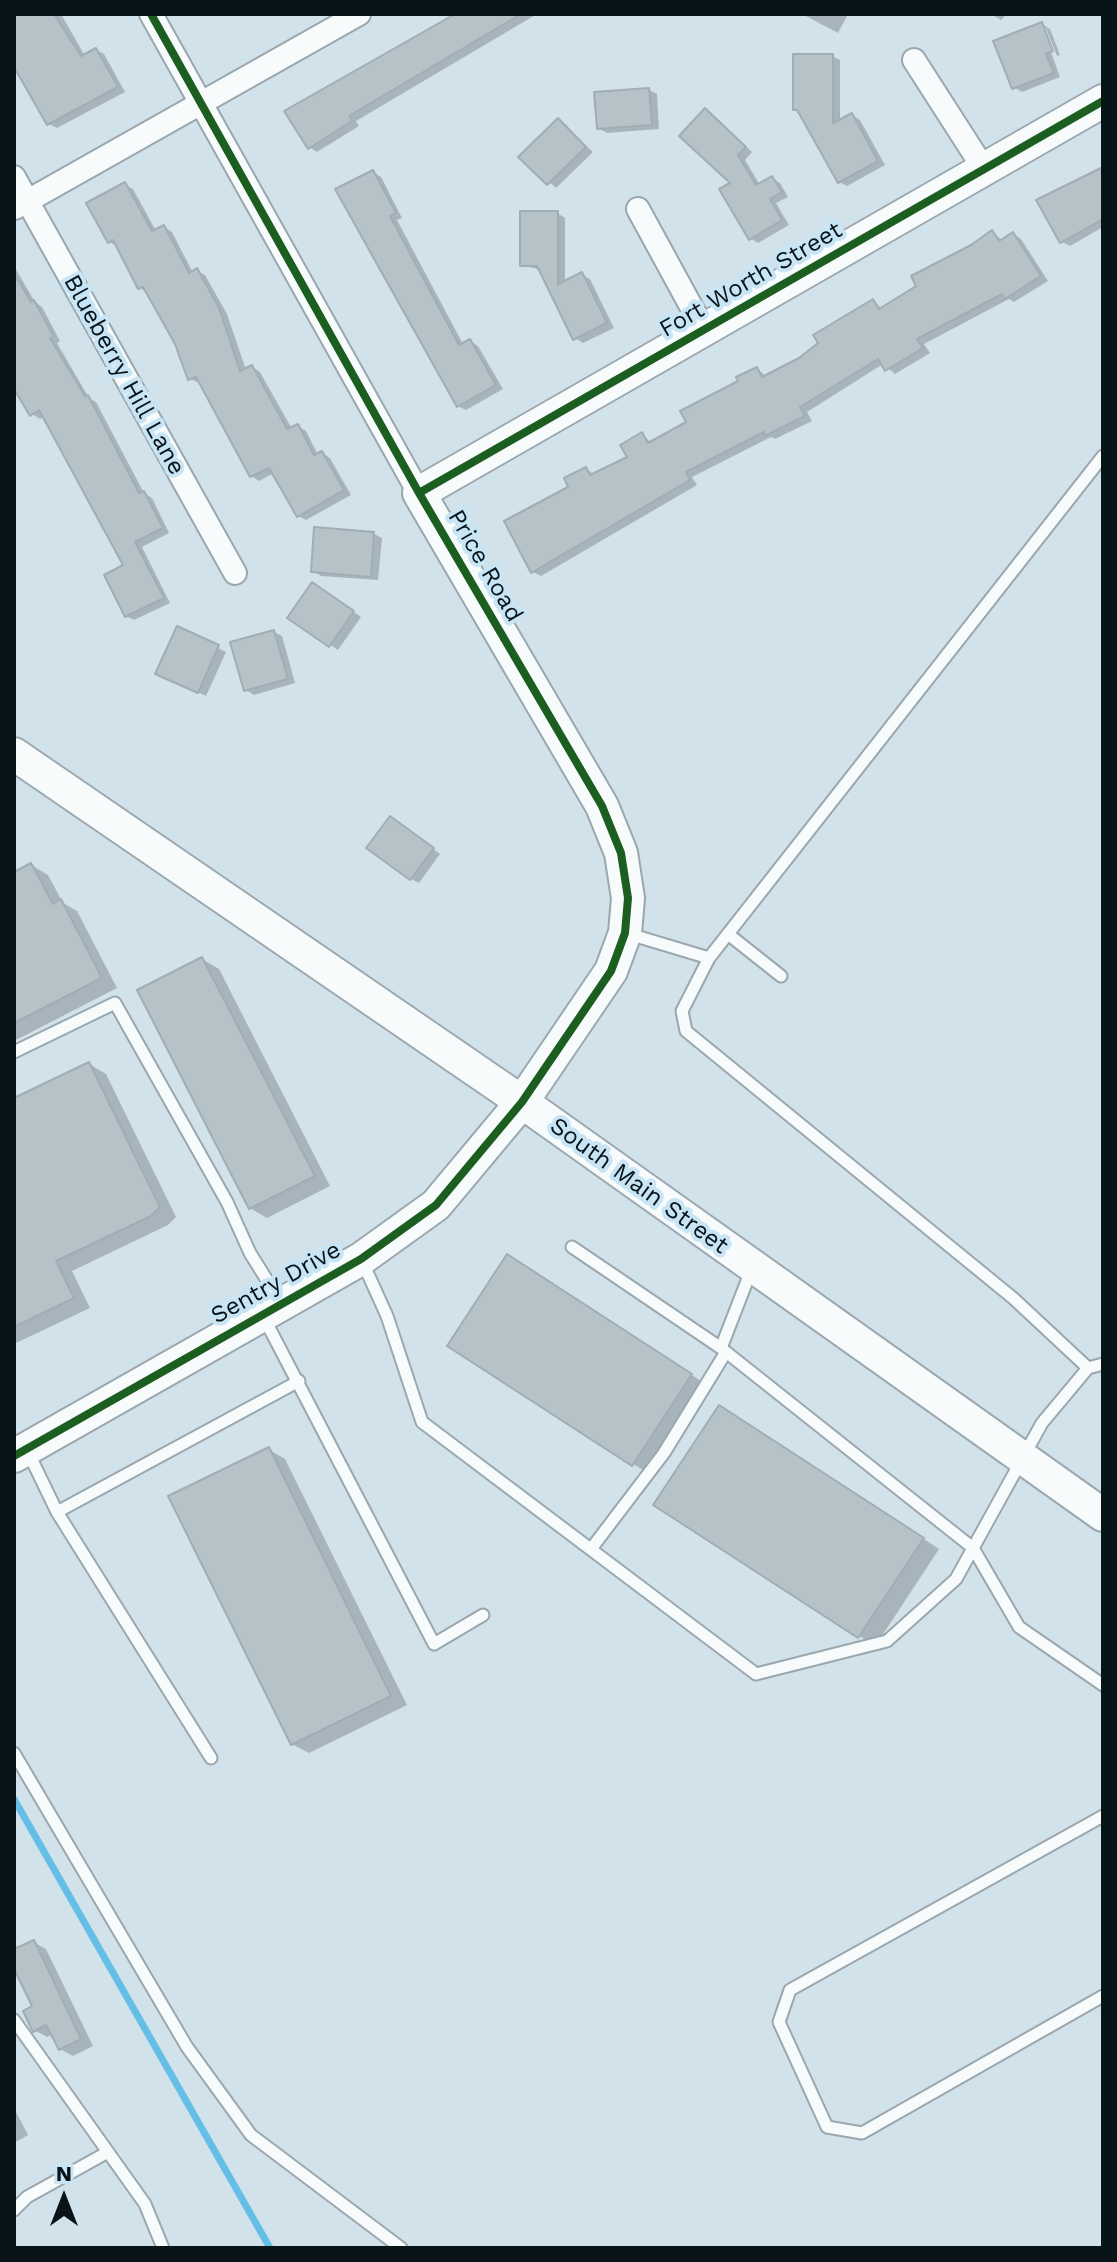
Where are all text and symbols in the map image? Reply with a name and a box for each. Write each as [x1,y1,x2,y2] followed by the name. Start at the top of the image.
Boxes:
[655,216,847,344] street label: Fort Worth Street
[57,270,191,480] street label: Blueberry Hill Lane
[441,505,529,627] street label: Price Road
[544,1112,734,1260] street label: South Main Street
[206,1235,346,1331] street label: Sentry Drive
[24,2158,104,2238] north arrow
[56,2161,72,2186] text: N

